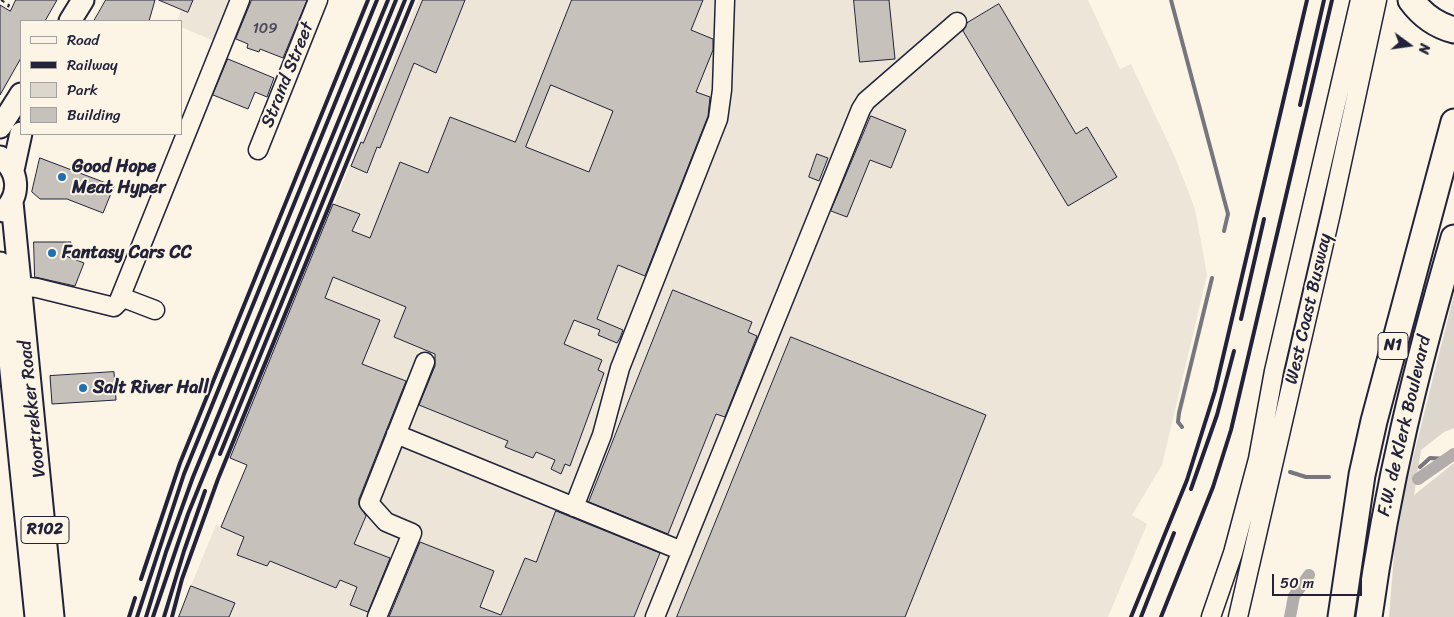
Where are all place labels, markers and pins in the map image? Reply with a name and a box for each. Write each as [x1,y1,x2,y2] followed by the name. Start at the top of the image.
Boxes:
[72,156,166,198] place label: Good Hope Meat Hyper
[56,171,68,183] marker: Good Hope Meat Hyper
[62,242,192,264] place label: Fantasy Cars CC
[46,247,58,259] marker: Fantasy Cars CC
[93,377,209,399] place label: Salt River Hall
[77,382,89,394] marker: Salt River Hall

